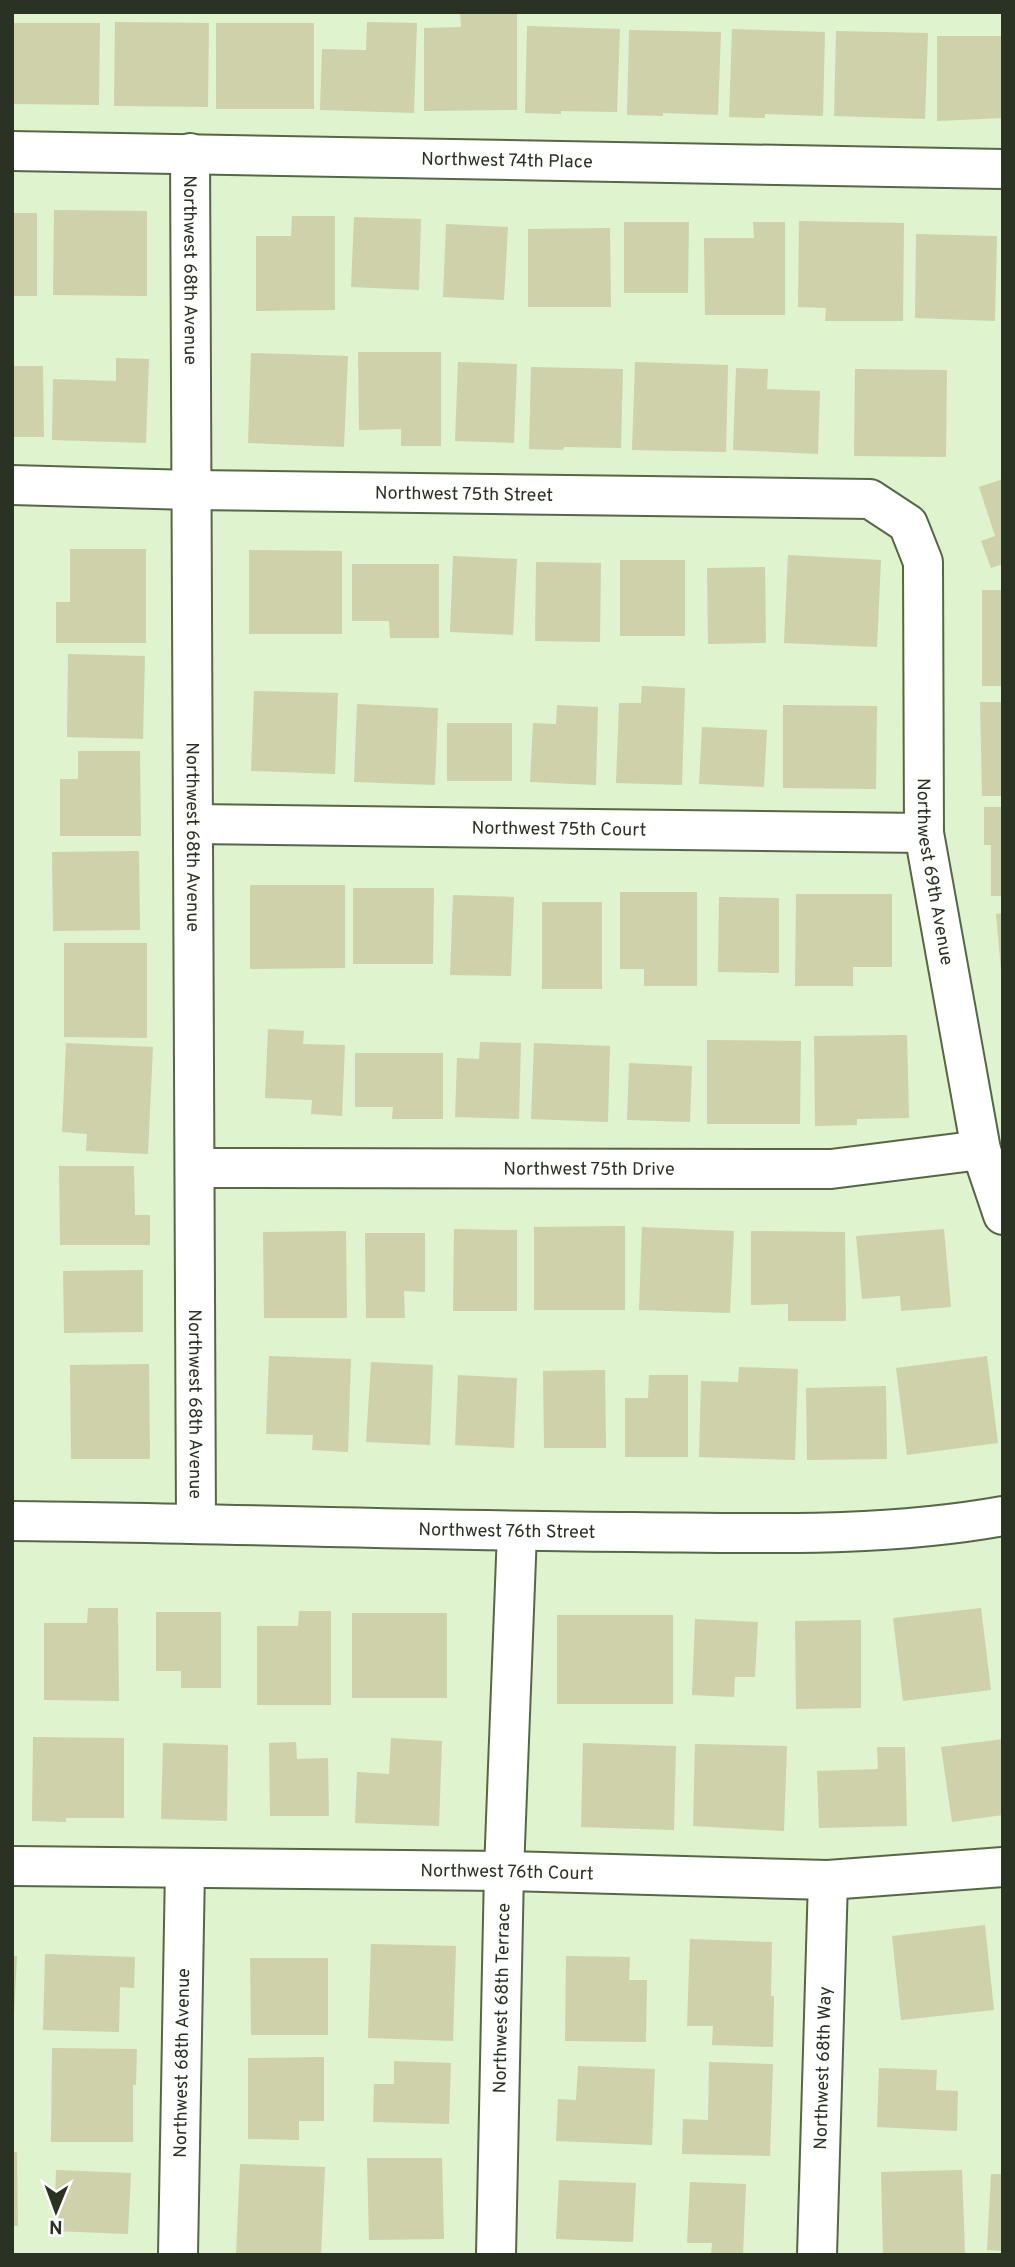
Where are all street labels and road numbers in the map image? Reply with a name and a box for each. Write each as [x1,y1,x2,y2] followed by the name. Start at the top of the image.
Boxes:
[421,148,593,175] street label: Northwest 74th Place
[177,175,201,365] street label: Northwest 68th Avenue
[375,482,553,508] street label: Northwest 75th Street
[180,742,203,932] street label: Northwest 68th Avenue
[911,778,958,967] street label: Northwest 69th Avenue
[471,817,647,843] street label: Northwest 75th Court
[503,1158,675,1182] street label: Northwest 75th Drive
[182,1309,206,1499] street label: Northwest 68th Avenue
[418,1519,595,1545] street label: Northwest 76th Street
[420,1860,594,1886] street label: Northwest 76th Court
[489,1903,516,2094] street label: Northwest 68th Terrace
[170,1968,196,2158] street label: Northwest 68th Avenue
[810,1986,838,2150] street label: Northwest 68th Way

